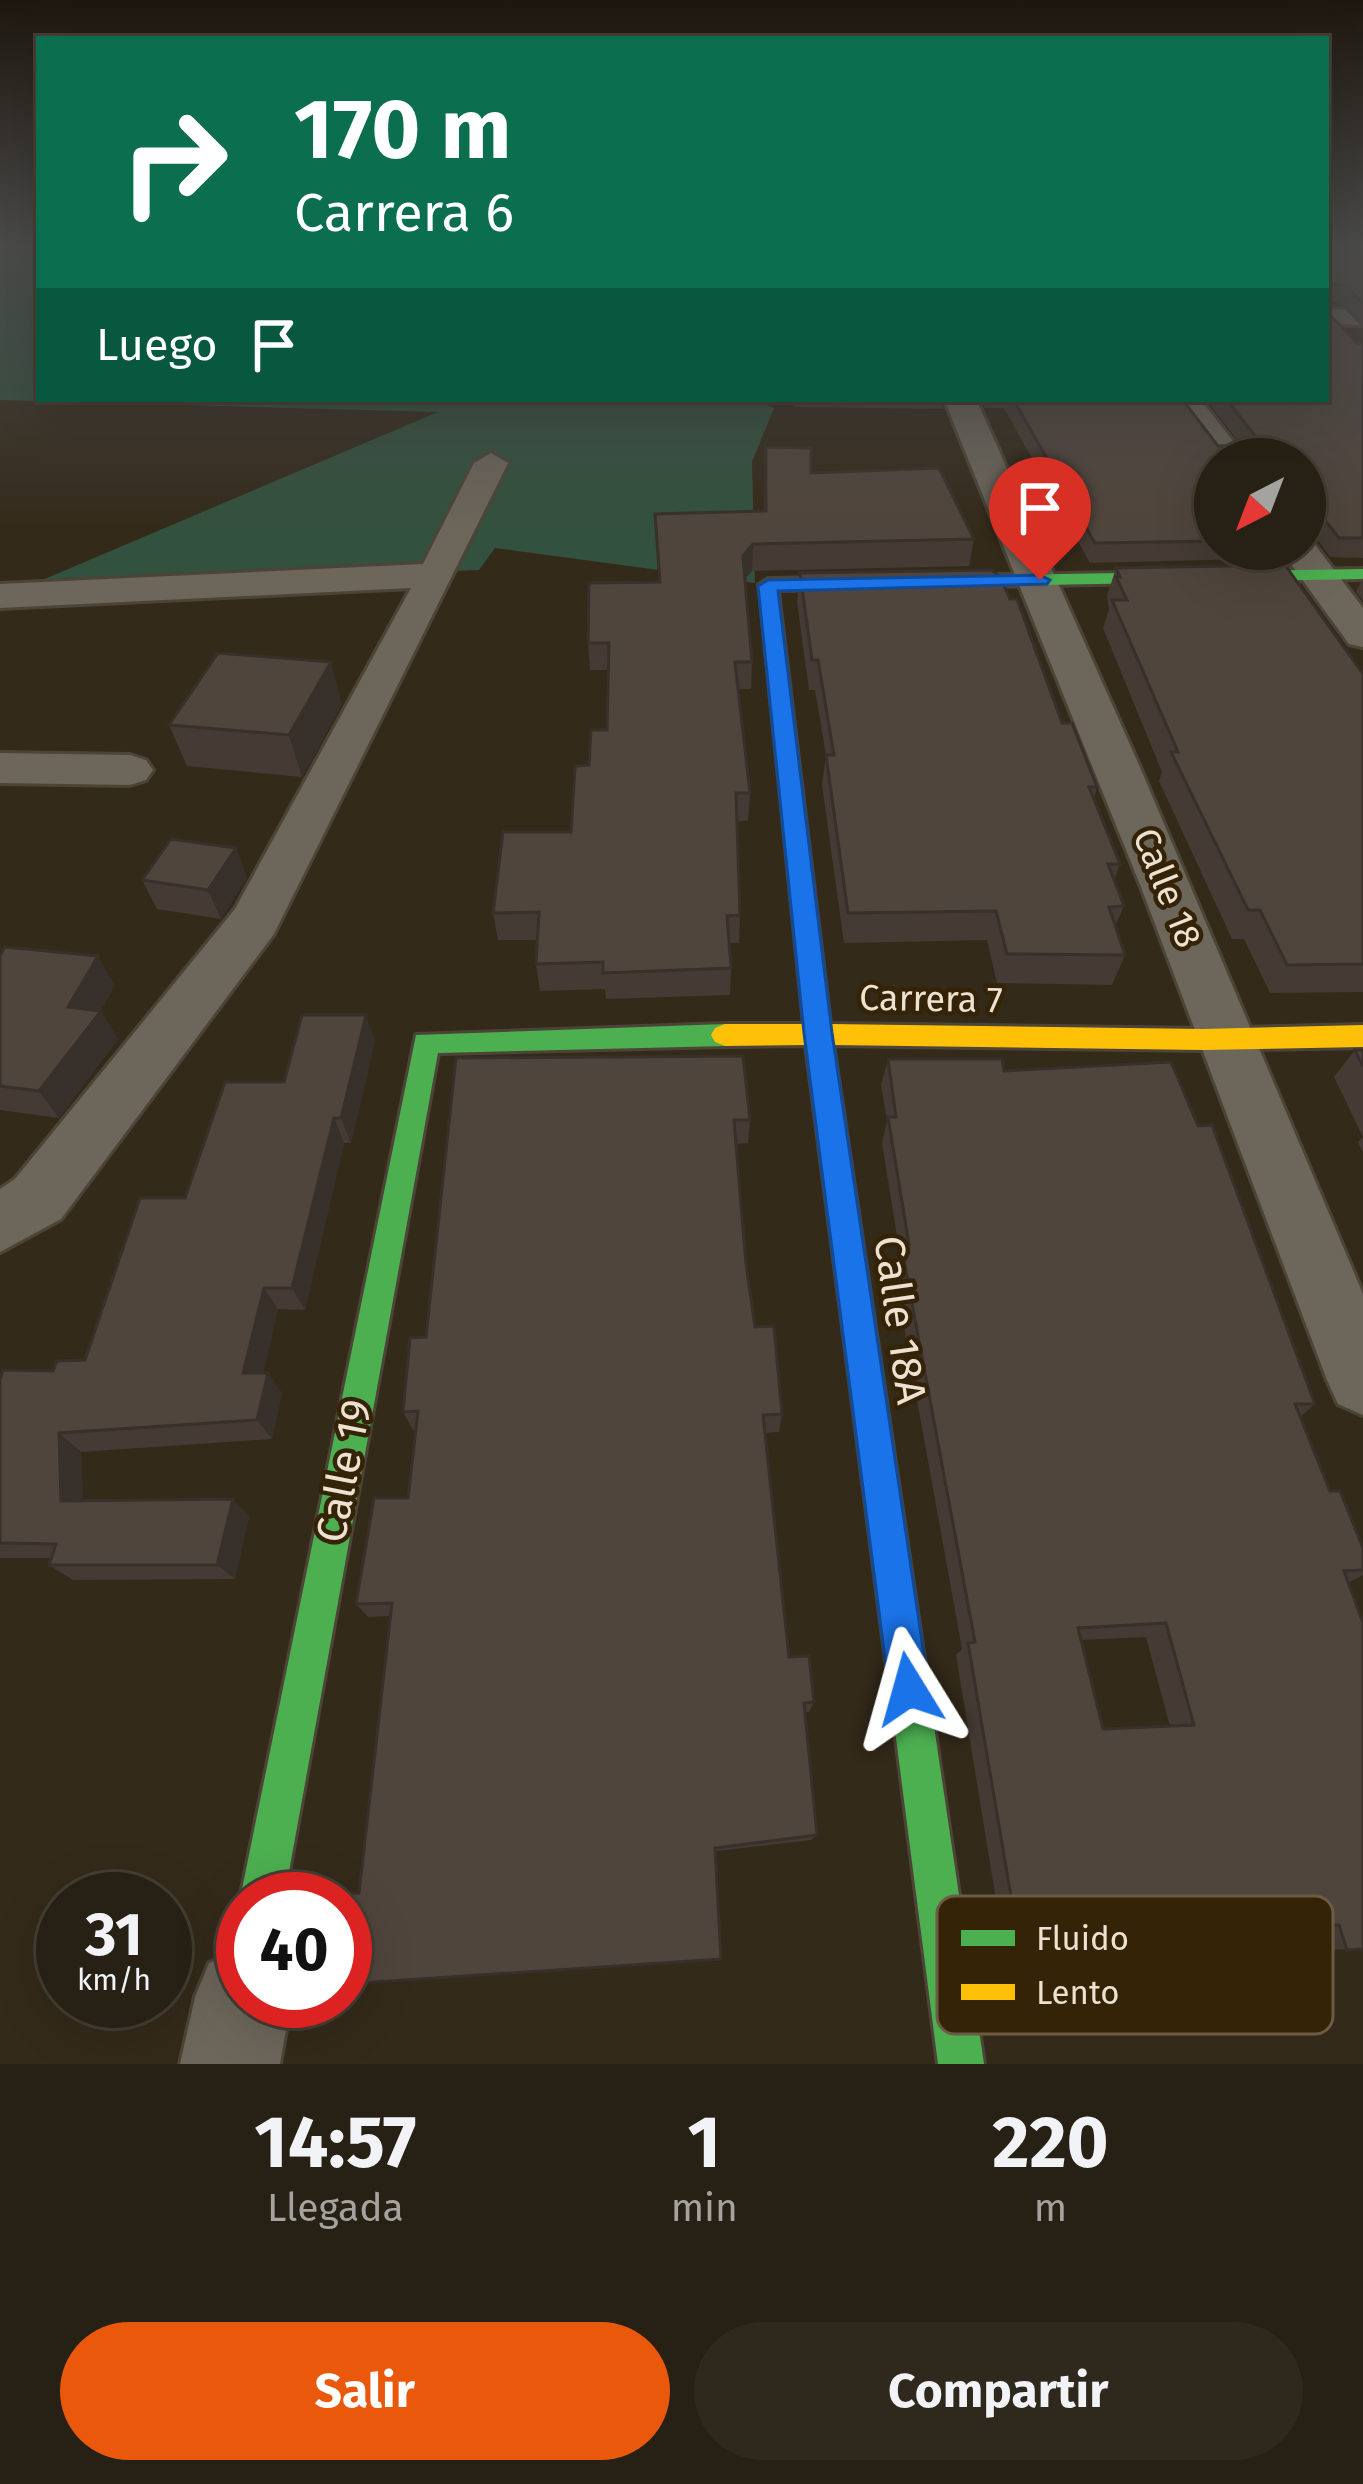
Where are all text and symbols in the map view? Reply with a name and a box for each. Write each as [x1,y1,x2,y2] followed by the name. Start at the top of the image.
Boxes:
[294,79,511,180] text: 170 m
[96,84,252,240] icon: right
[294,181,514,245] text: Carrera 6
[241,312,307,378] icon: arrive
[96,318,217,372] text: Luego
[1194,438,1326,570] north arrow
[1194,438,1326,570] map controls
[989,457,1091,580] pin
[1007,475,1073,541] icon: arrive
[1123,822,1211,954] street label: Calle 18
[859,976,1003,1022] street label: Carrera 7
[863,1233,937,1407] street label: Calle 18A
[306,1395,382,1547] street label: Calle 19
[846,1626,972,1752] position arrow
[216,1872,372,2028] speed limit sign: 40
[937,1896,1333,2034] legend
[85,1899,143,1971] text: 31
[1036,1919,1129,1959] text: Fluido
[77,1962,151,1998] text: km/h
[1036,1973,1120,2013] text: Lento
[254,2100,416,2186] text: 14:57
[688,2100,721,2186] text: 1
[992,2100,1109,2186] text: 220
[267,2185,404,2231] text: Llegada
[671,2185,738,2231] text: min
[1034,2185,1067,2231] text: m
[60,2322,670,2460] button: Salir
[694,2322,1303,2460] button: Compartir

